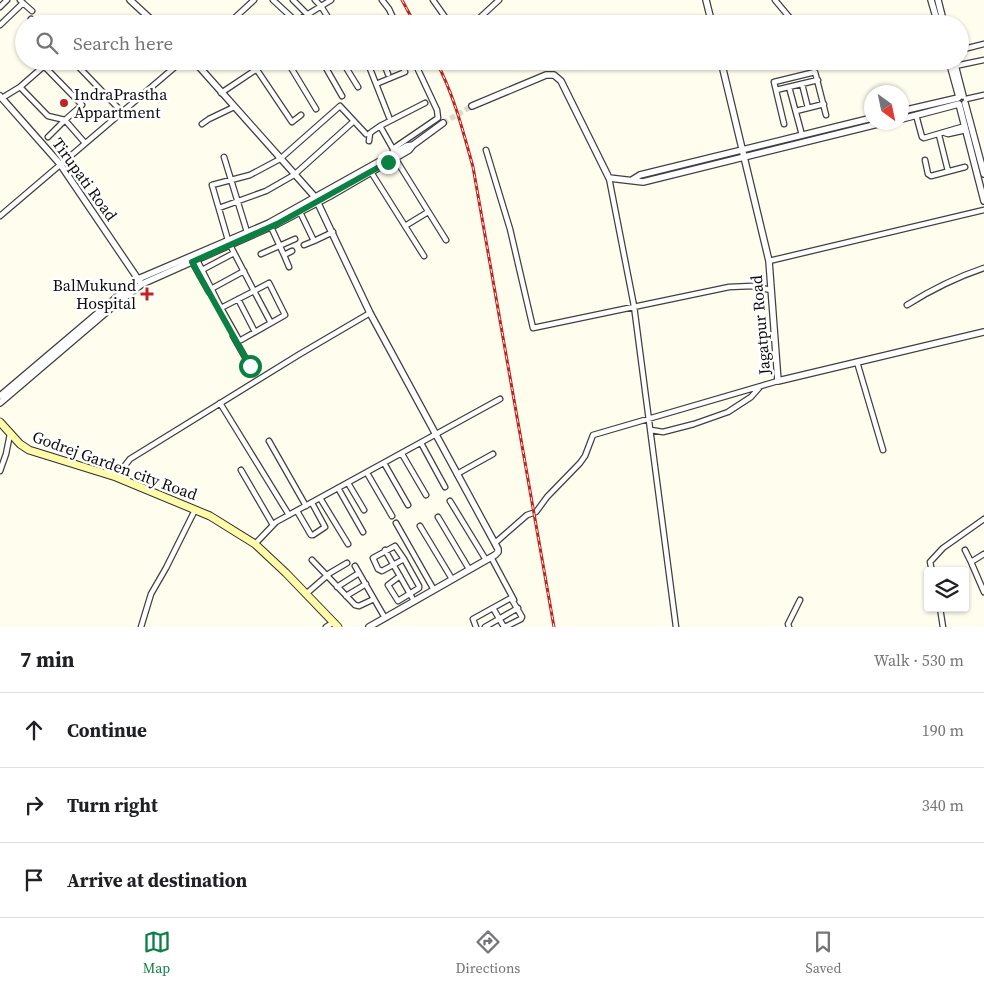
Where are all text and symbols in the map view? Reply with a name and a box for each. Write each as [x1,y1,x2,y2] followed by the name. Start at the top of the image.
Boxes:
[15,15,969,70] search box
[33,29,61,57] icon: search
[73,30,173,56] text: Search here
[74,83,168,123] place label: IndraPrastha Appartment
[864,85,909,130] north arrow
[58,97,70,109] marker: IndraPrastha Appartment
[47,133,123,225] street label: Tirupati Road
[377,151,400,174] route end
[53,274,136,314] place label: BalMukund Hospital
[745,274,775,377] street label: Jagatpur Road
[140,287,154,301] marker: BalMukund Hospital
[239,355,262,378] route start
[30,425,200,505] street label: Godrej Garden city Road
[924,567,969,612] map controls
[924,567,969,612] button: layers
[20,645,75,674] text: 7 min
[874,649,964,671] text: Walk · 530 m
[20,716,48,744] icon: ahead
[67,717,147,743] text: Continue
[922,719,964,741] text: 190 m
[20,791,48,819] icon: right
[67,792,158,818] text: Turn right
[922,794,964,816] text: 340 m
[20,866,48,894] icon: arrive
[67,867,247,893] text: Arrive at destination
[143,928,171,978] tab: Map
[456,928,520,978] tab: Directions
[806,928,841,978] tab: Saved

